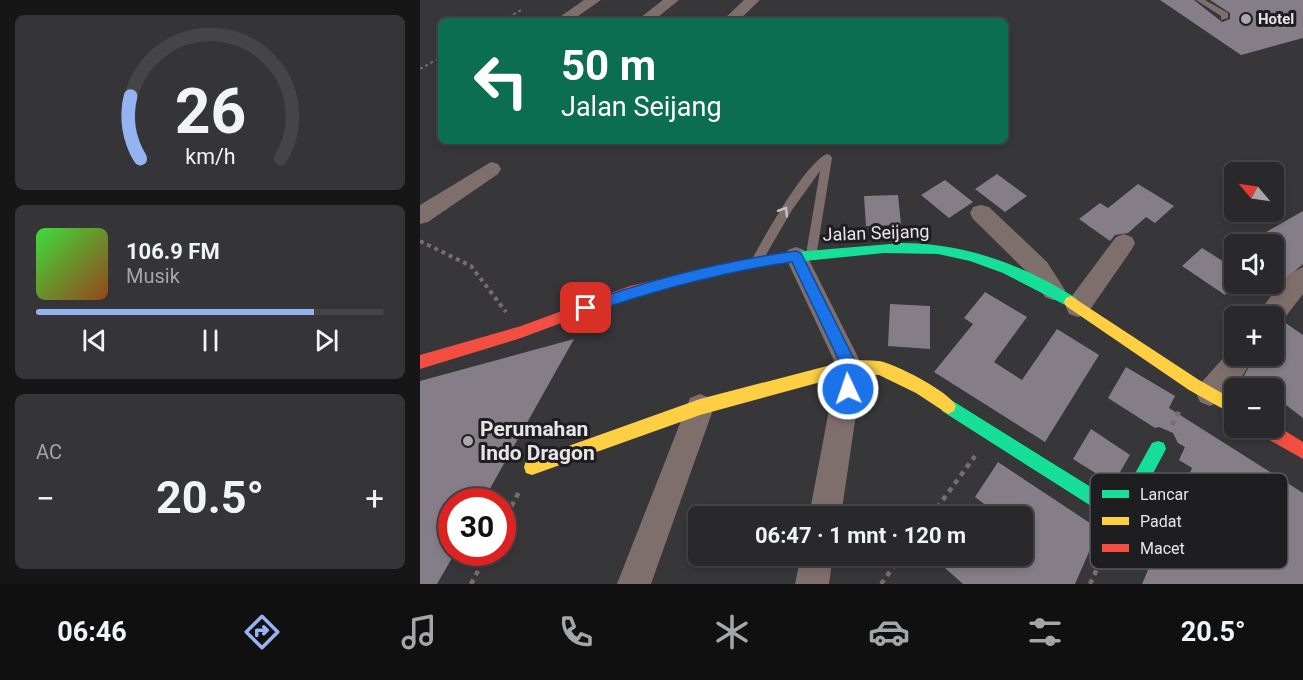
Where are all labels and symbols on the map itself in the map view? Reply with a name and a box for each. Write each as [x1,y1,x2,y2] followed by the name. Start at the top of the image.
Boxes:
[1258,10,1294,28] place label: Hotel
[1239,12,1253,26] marker: Hotel
[1224,162,1284,222] north arrow
[777,207,789,217] one-way arrow
[822,220,930,245] street label: Jalan Seijang
[560,282,611,333] pin
[816,357,880,421] position arrow
[480,417,595,465] place label: Perumahan Indo Dragon
[461,434,475,448] marker: Perumahan Indo Dragon
[1090,473,1288,569] legend
[1140,485,1189,504] text: Lancar
[438,488,516,566] speed limit sign: 30
[1140,512,1182,531] text: Padat
[1140,539,1185,558] text: Macet

